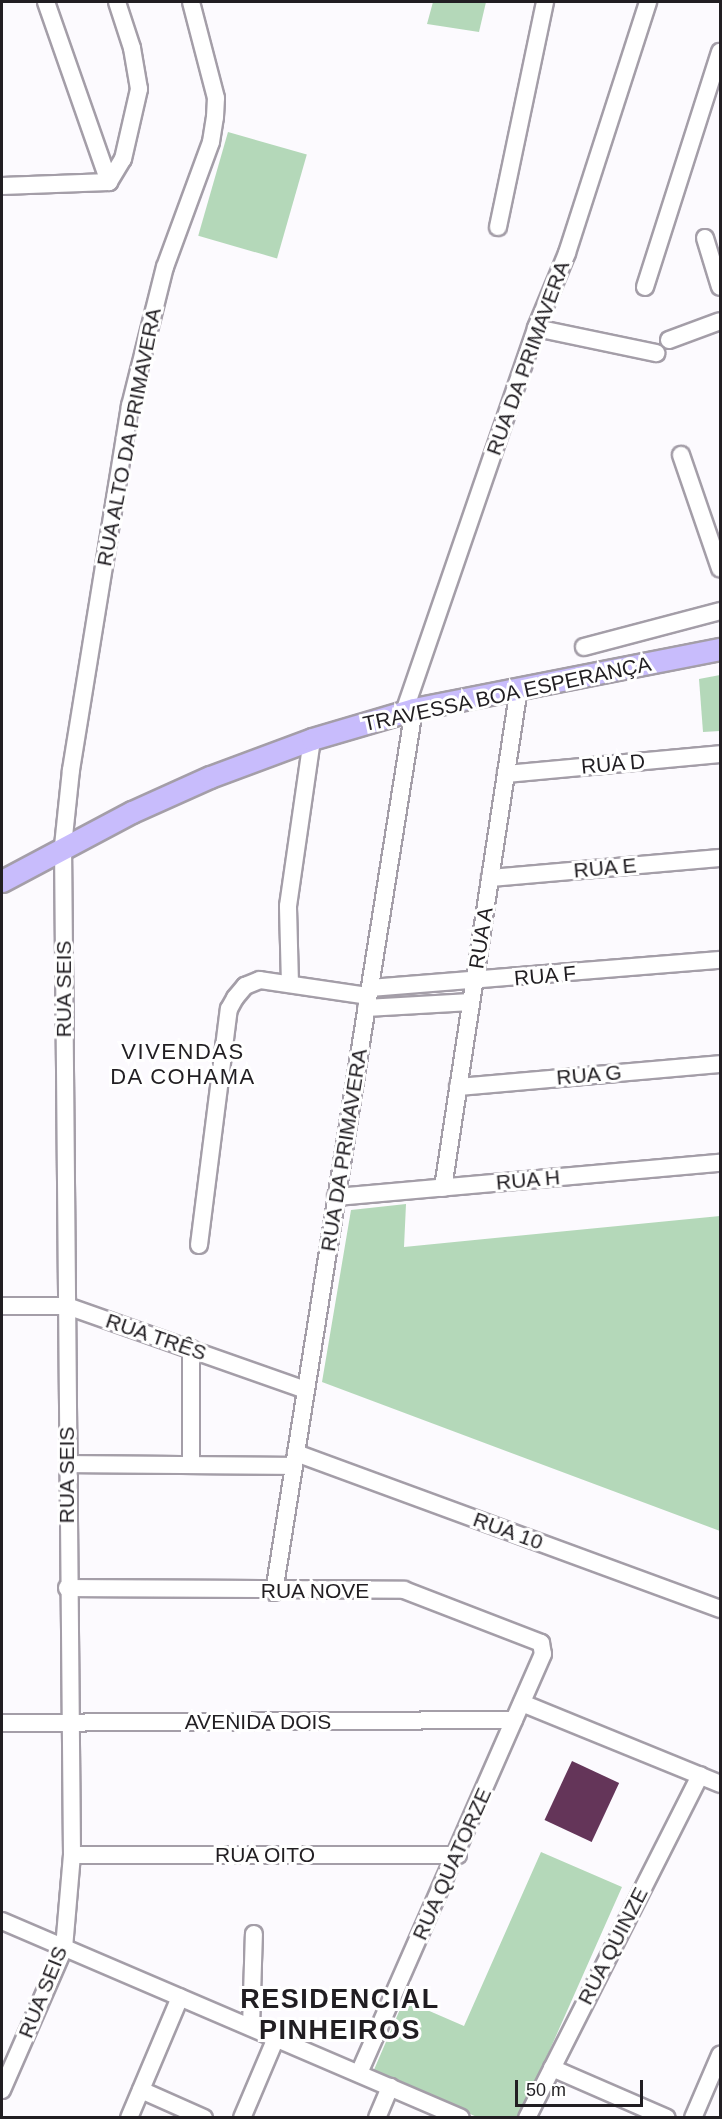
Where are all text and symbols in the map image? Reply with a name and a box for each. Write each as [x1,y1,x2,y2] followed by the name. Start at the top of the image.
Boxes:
[481,256,575,460] street label: RUA DA PRIMAVERA
[91,304,167,570] street label: RUA ALTO DA PRIMAVERA
[360,651,654,737] street label: TRAVESSA BOA ESPERANÇA
[579,749,647,779] street label: RUA D
[572,853,638,883] street label: RUA E
[464,904,498,972] street label: RUA A
[51,940,77,1038] street label: RUA SEIS
[513,961,577,991] street label: RUA F
[110,1038,256,1090] district label: VIVENDAS DA COHAMA
[315,1046,373,1254] street label: RUA DA PRIMAVERA
[555,1060,623,1090] street label: RUA G
[494,1165,562,1195] street label: RUA H
[102,1308,210,1366] street label: RUA TRÊS
[54,1426,80,1524] street label: RUA SEIS
[469,1507,547,1555] street label: RUA 10
[260,1578,370,1604] street label: RUA NOVE
[184,1709,332,1735] street label: AVENIDA DOIS
[407,1784,497,1944] street label: RUA QUATORZE
[214,1842,316,1868] street label: RUA OITO
[572,1883,654,2009] street label: RUA QUINZE
[13,1942,73,2042] street label: RUA SEIS
[240,1983,440,2046] district label: RESIDENCIAL PINHEIROS
[518,2068,646,2106] scale bar
[526,2080,566,2100] text: 50 m

